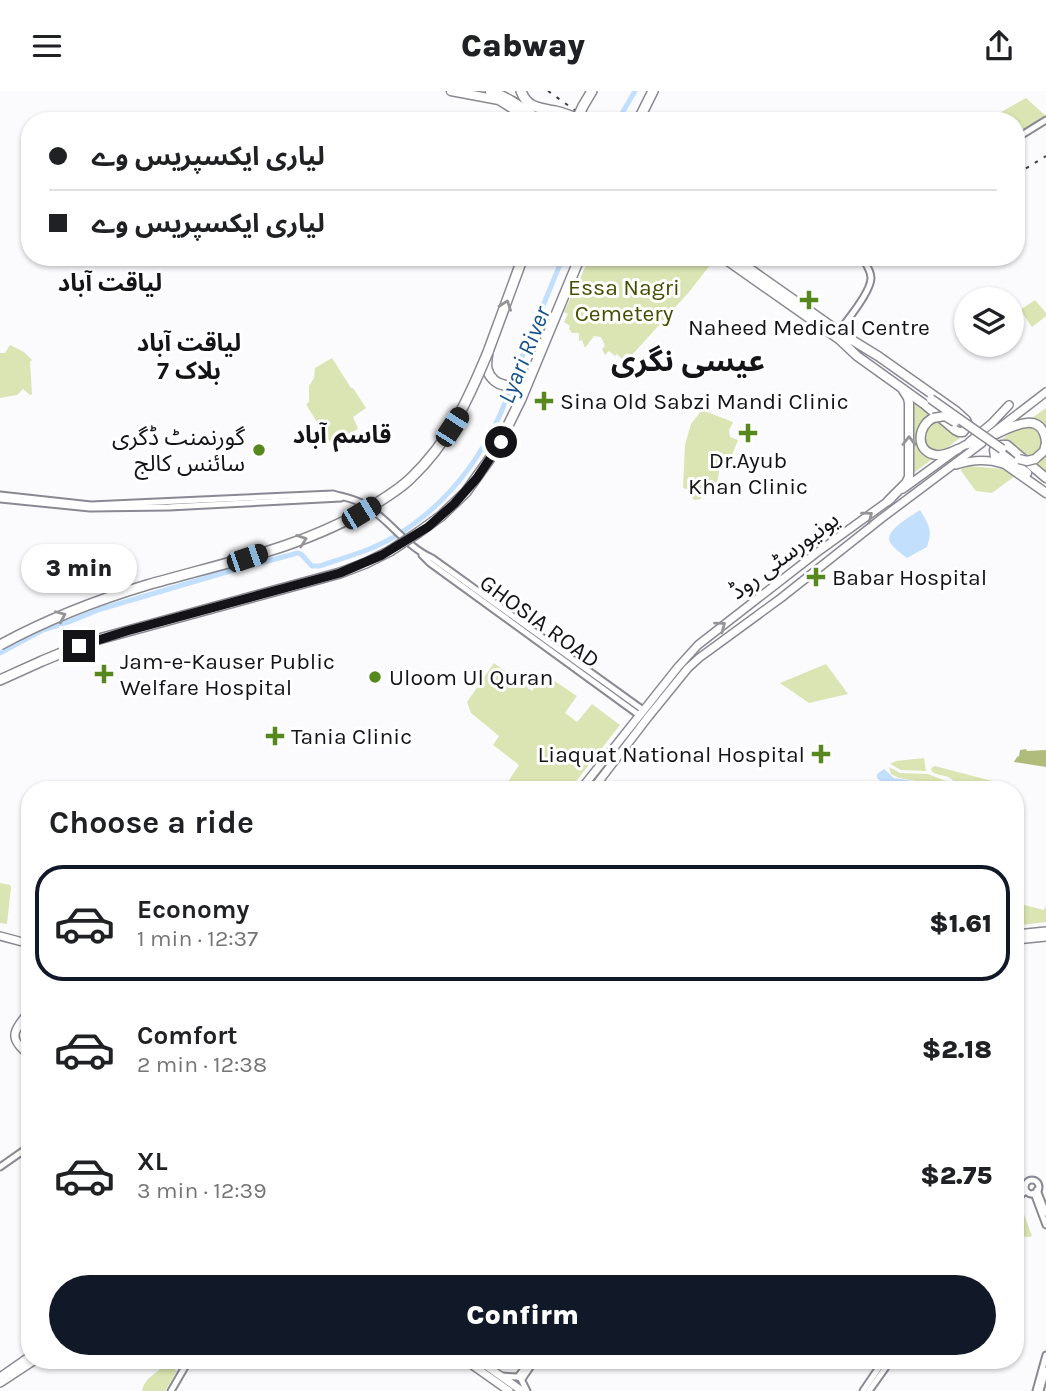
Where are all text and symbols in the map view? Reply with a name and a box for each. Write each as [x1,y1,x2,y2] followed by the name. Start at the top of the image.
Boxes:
[28,27,66,65] icon: menu
[461,27,585,64] text: Cabway
[980,27,1018,65] icon: share
[91,141,325,172] text: لیاری ایکسپریس وے
[91,208,325,239] text: لیاری ایکسپریس وے
[58,269,162,297] district label: لیاقت آباد
[568,274,680,327] park label: Essa Nagri Cemetery
[954,287,1024,357] map controls
[954,287,1024,357] button: layers
[799,290,819,310] marker: Naheed Medical Centre
[498,299,512,311] one-way arrow
[492,302,556,408] water label: Lyari River
[688,314,930,341] place label: Naheed Medical Centre
[137,329,241,385] district label: لیاقت آباد بلاک 7
[611,343,765,379] district label: عیسی نگری
[560,388,849,415] place label: Sina Old Sabzi Mandi Clinic
[534,391,554,411] marker: Sina Old Sabzi Mandi Clinic
[432,404,473,450] car
[293,421,391,452] district label: قاسم آباد
[738,423,758,443] marker: Dr.Ayub Khan Clinic
[112,424,246,480] place label: گورنمنٹ ڈگری سائنس کالج
[485,426,517,458] route start
[901,436,917,446] one-way arrow
[251,442,267,458] marker: گورنمنٹ ڈگری سائنس کالج
[688,447,808,500] place label: Dr.Ayub Khan Clinic
[338,493,385,533] car
[724,506,844,605] street label: یونیورسٹی روڈ
[861,511,873,524] one-way arrow
[295,534,307,548] one-way arrow
[224,541,271,575] car
[21,545,137,594] callout: 3 min
[46,555,112,582] text: 3 min
[832,564,987,591] place label: Babar Hospital
[806,567,826,587] marker: Babar Hospital
[475,569,605,674] street label: GHOSIA ROAD
[54,610,67,624] one-way arrow
[713,622,726,635] one-way arrow
[63,630,95,662] route end
[120,648,335,701] place label: Jam-e-Kauser Public Welfare Hospital
[94,664,114,684] marker: Jam-e-Kauser Public Welfare Hospital
[389,664,553,691] place label: Uloom Ul Quran
[367,669,383,685] marker: Uloom Ul Quran
[291,723,412,750] place label: Tania Clinic
[265,726,285,746] marker: Tania Clinic
[538,741,805,768] place label: Liaquat National Hospital
[811,744,831,764] marker: Liaquat National Hospital
[49,804,254,841] text: Choose a ride
[53,892,116,955] icon: car
[137,894,249,925] text: Economy
[929,908,992,939] text: $1.61
[137,925,258,952] text: 1 min · 12:37
[53,1018,116,1081] icon: car
[137,1020,238,1051] text: Comfort
[922,1034,992,1065] text: $2.18
[137,1051,267,1078] text: 2 min · 12:38
[53,1144,116,1207] icon: car
[137,1146,168,1177] text: XL
[920,1160,992,1191] text: $2.75
[137,1177,266,1204] text: 3 min · 12:39
[49,1275,996,1355] button: Confirm

